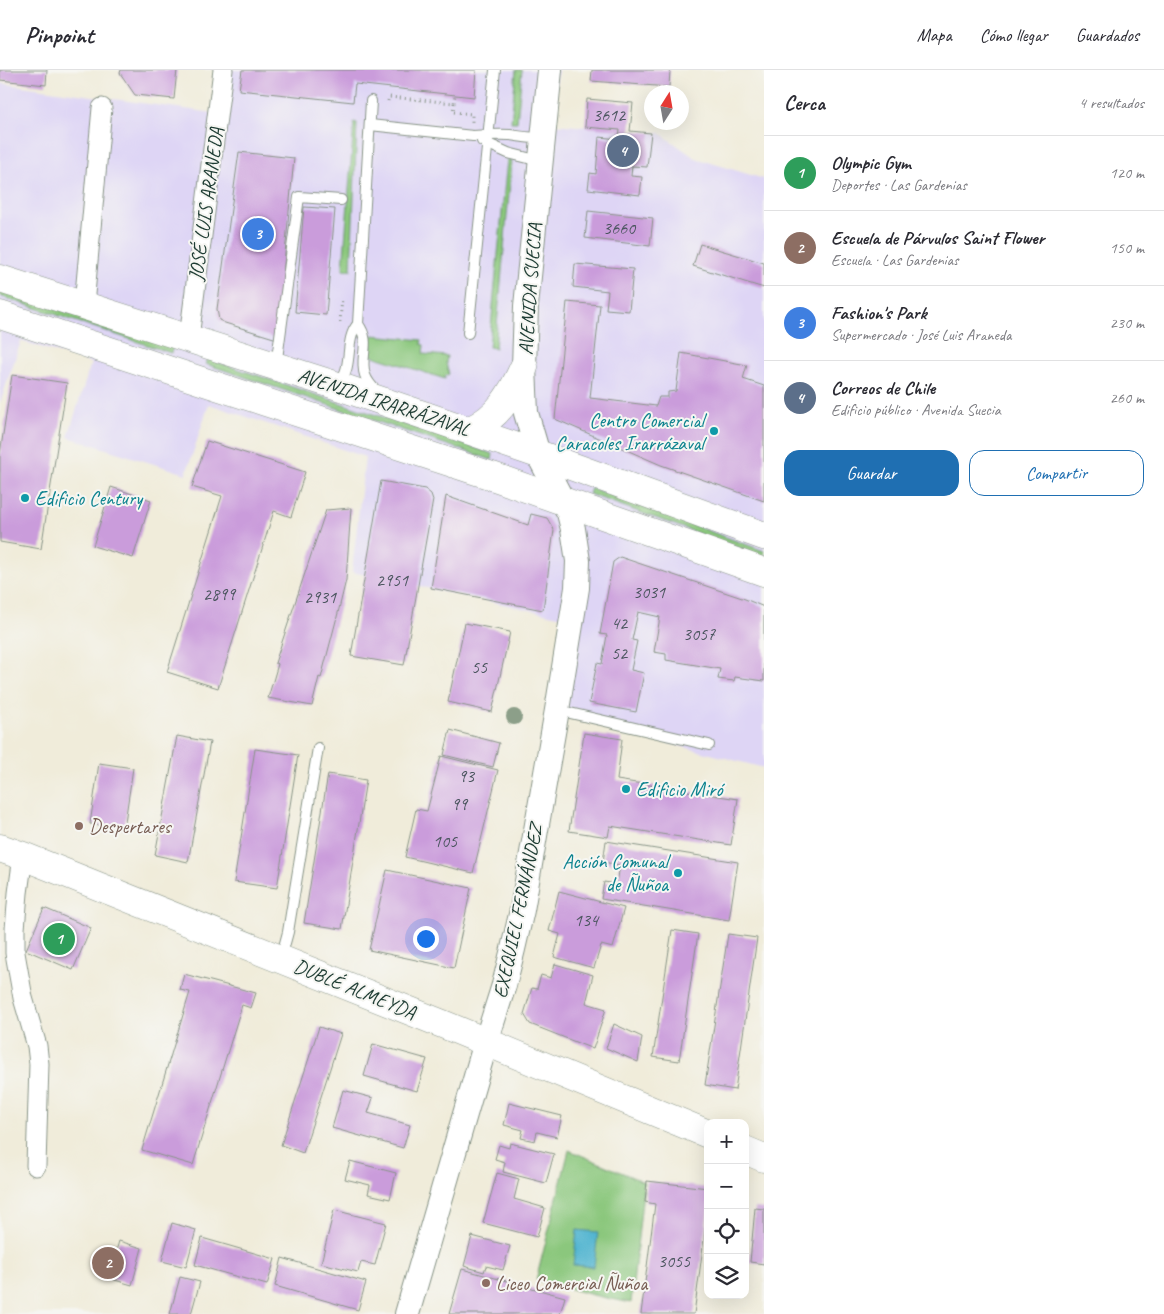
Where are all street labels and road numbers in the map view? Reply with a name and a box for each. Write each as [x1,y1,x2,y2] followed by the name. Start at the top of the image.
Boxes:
[183,125,229,283] street label: JOSÉ LUIS ARANEDA
[513,221,547,356] street label: AVENIDA SUECIA
[295,362,474,442] street label: AVENIDA IRARRÁZAVAL
[487,818,549,1000] street label: EXEQUIEL FERNÁNDEZ
[290,953,421,1025] street label: DUBLÉ ALMEYDA

